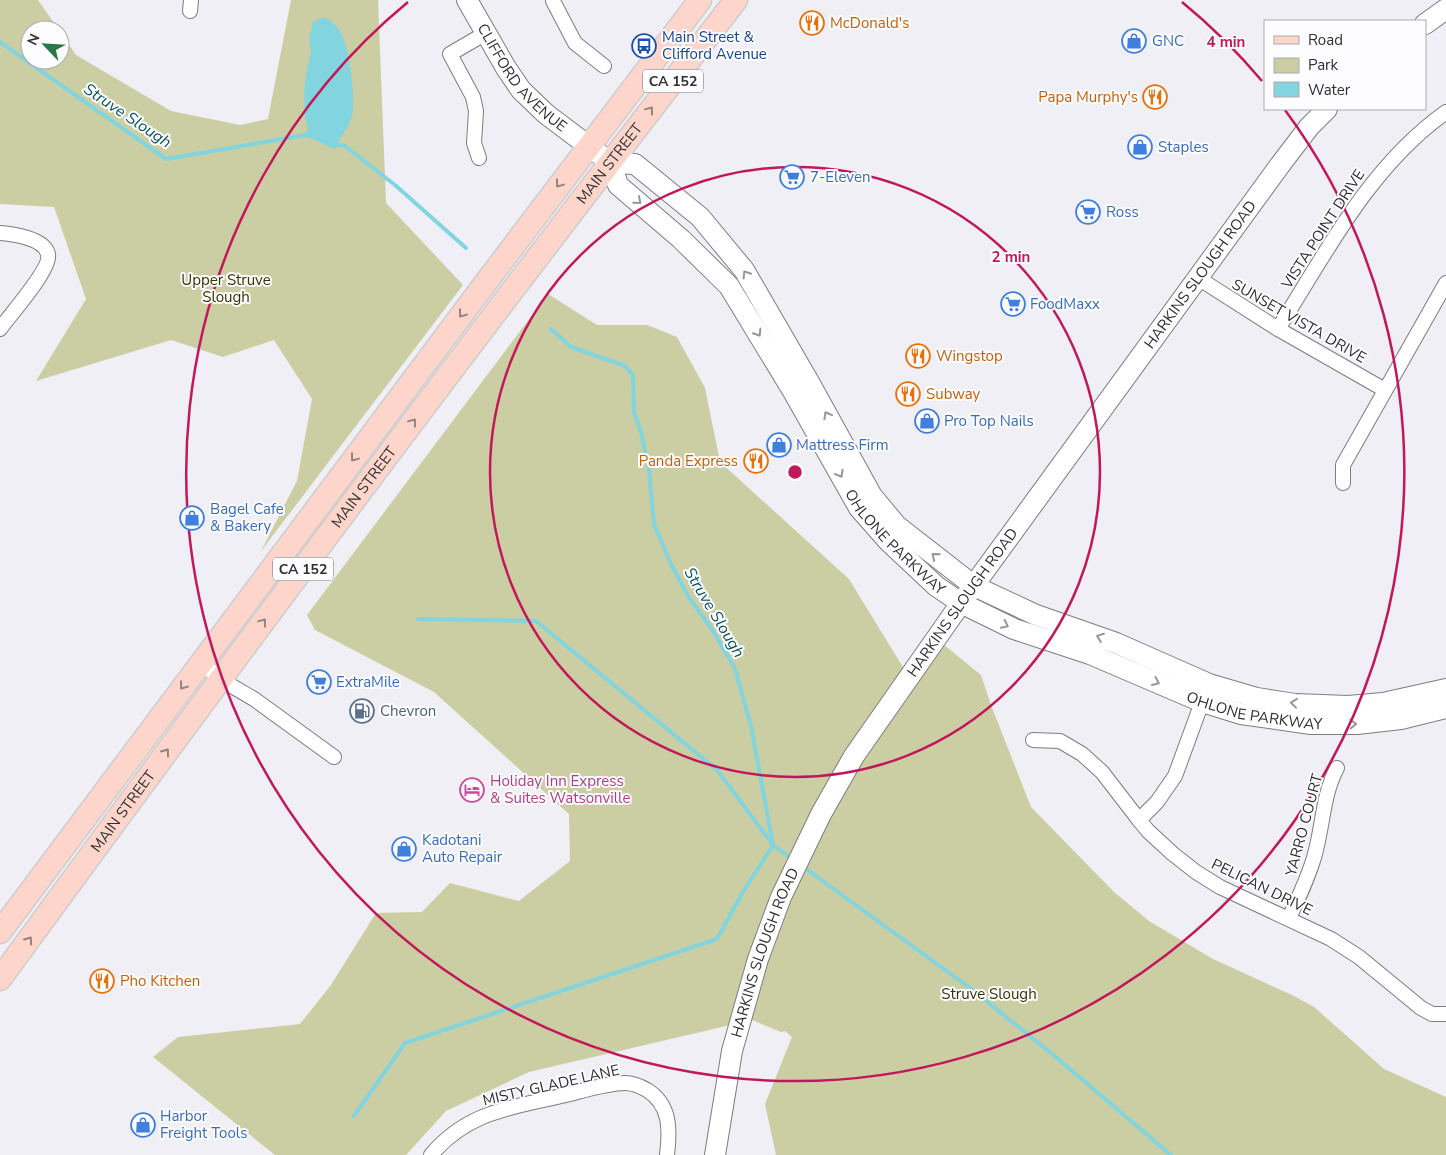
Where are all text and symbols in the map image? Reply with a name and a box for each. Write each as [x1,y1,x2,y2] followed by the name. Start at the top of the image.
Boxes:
[799,10,825,36] restaurant icon: McDonald's
[830,13,909,33] place label: McDonald's
[20,20,70,70] north arrow
[473,20,571,136] street label: CLIFFORD AVENUE
[1264,20,1426,110] legend
[662,27,767,64] place label: Main Street & Clifford Avenue
[1121,28,1147,54] shop icon: GNC
[1308,30,1343,50] text: Road
[23,31,44,48] text: N
[1152,31,1184,51] place label: GNC
[1207,32,1245,52] text: 4 min
[631,33,657,59] bus stop icon: Main Street & Clifford Avenue
[1308,55,1338,75] text: Park
[643,70,703,92] road number: CA 152
[79,78,176,153] water label: Struve Slough
[1308,80,1351,100] text: Water
[1142,84,1168,110] restaurant icon: Papa Murphy's
[1038,87,1138,107] place label: Papa Murphy's
[645,107,653,116] one-way arrow
[572,119,647,208] street label: MAIN STREET
[1127,134,1153,160] shop icon: Staples
[1158,137,1209,157] place label: Staples
[779,164,805,190] supermarket icon: 7-Eleven
[1276,165,1369,293] street label: VISTA POINT DRIVE
[810,167,870,187] place label: 7-Eleven
[557,178,565,187] one-way arrow
[632,196,641,205] one-way arrow
[1140,196,1261,353] street label: HARKINS SLOUGH ROAD
[1075,199,1101,225] supermarket icon: Ross
[1106,202,1139,222] place label: Ross
[992,247,1030,267] text: 2 min
[181,270,271,307] park label: Upper Struve Slough
[743,271,753,280] one-way arrow
[1228,274,1370,368] street label: SUNSET VISTA DRIVE
[1000,291,1026,317] supermarket icon: FoodMaxx
[1030,294,1100,314] place label: FoodMaxx
[459,308,467,317] one-way arrow
[751,328,761,337] one-way arrow
[905,343,931,369] restaurant icon: Wingstop
[936,346,1003,366] place label: Wingstop
[895,381,921,407] restaurant icon: Subway
[926,384,981,404] place label: Subway
[914,408,940,434] shop icon: Pro Top Nails
[944,411,1034,431] place label: Pro Top Nails
[824,412,834,421] one-way arrow
[407,418,416,428] one-way arrow
[766,432,792,458] shop icon: Mattress Firm
[796,435,889,455] place label: Mattress Firm
[327,442,401,532] street label: MAIN STREET
[743,448,769,474] restaurant icon: Panda Express
[639,451,738,471] place label: Panda Express
[351,452,360,462] one-way arrow
[786,463,804,481] centre of rings
[834,468,844,477] one-way arrow
[840,486,950,600] street label: OHLONE PARKWAY
[210,499,284,536] place label: Bagel Cafe & Bakery
[179,505,205,531] shop icon: Bagel Cafe & Bakery
[902,524,1022,681] street label: HARKINS SLOUGH ROAD
[932,554,941,562] one-way arrow
[273,558,333,580] road number: CA 152
[679,563,750,662] water label: Struve Slough
[257,618,266,628] one-way arrow
[999,619,1008,629] one-way arrow
[1096,633,1105,643] one-way arrow
[306,669,332,695] supermarket icon: ExtraMile
[336,672,400,692] place label: ExtraMile
[1151,676,1160,687] one-way arrow
[180,680,189,690] one-way arrow
[1183,687,1324,734] street label: OHLONE PARKWAY
[349,698,375,724] fuel station icon: Chevron
[1290,698,1298,709] one-way arrow
[380,701,436,721] place label: Chevron
[1350,719,1358,730] one-way arrow
[161,749,169,758] one-way arrow
[86,766,160,856] street label: MAIN STREET
[490,771,630,808] place label: Holiday Inn Express & Suites Watsonville
[1280,772,1327,879] street label: YARRO COURT
[459,777,485,803] hotel icon: Holiday Inn Express & Suites Watsonville
[422,830,503,867] place label: Kadotani Auto Repair
[391,836,417,862] shop icon: Kadotani Auto Repair
[1208,854,1316,920] street label: PELICAN DRIVE
[726,865,804,1040] street label: HARKINS SLOUGH ROAD
[23,936,32,946] one-way arrow
[89,968,115,994] restaurant icon: Pho Kitchen
[120,971,200,991] place label: Pho Kitchen
[941,984,1037,1004] park label: Struve Slough
[481,1060,621,1110] street label: MISTY GLADE LANE
[160,1106,247,1143] place label: Harbor Freight Tools
[130,1112,156,1138] shop icon: Harbor Freight Tools

